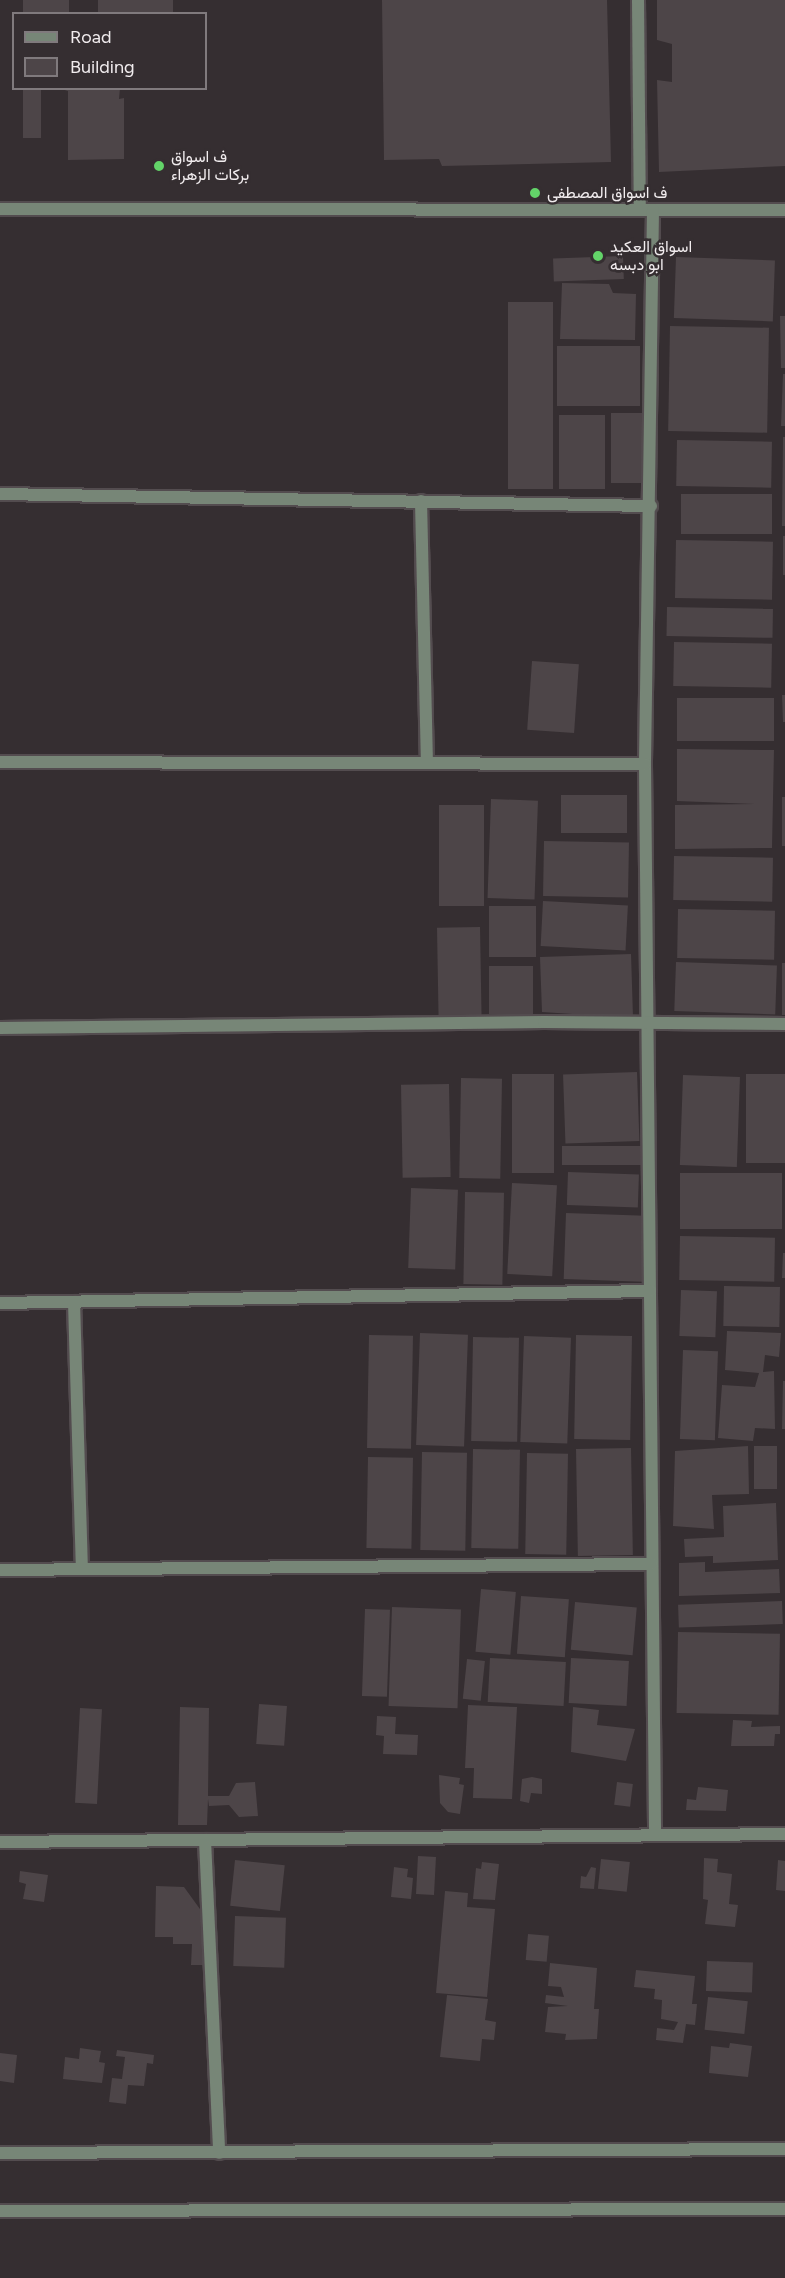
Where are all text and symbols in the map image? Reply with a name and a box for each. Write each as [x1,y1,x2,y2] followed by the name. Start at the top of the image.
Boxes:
[12,12,207,90] legend
[70,26,111,48] text: Road
[70,56,135,78] text: Building
[171,147,249,185] place label: ف اسواق بركات الزهراء
[152,159,166,173] marker: ف اسواق بركات الزهراء
[547,183,667,203] place label: ف اسواق المصطفى
[528,186,542,200] marker: ف اسواق المصطفى
[610,237,692,275] place label: اسواق العكيد ابو دبسه
[591,249,605,263] marker: اسواق العكيد ابو دبسه

